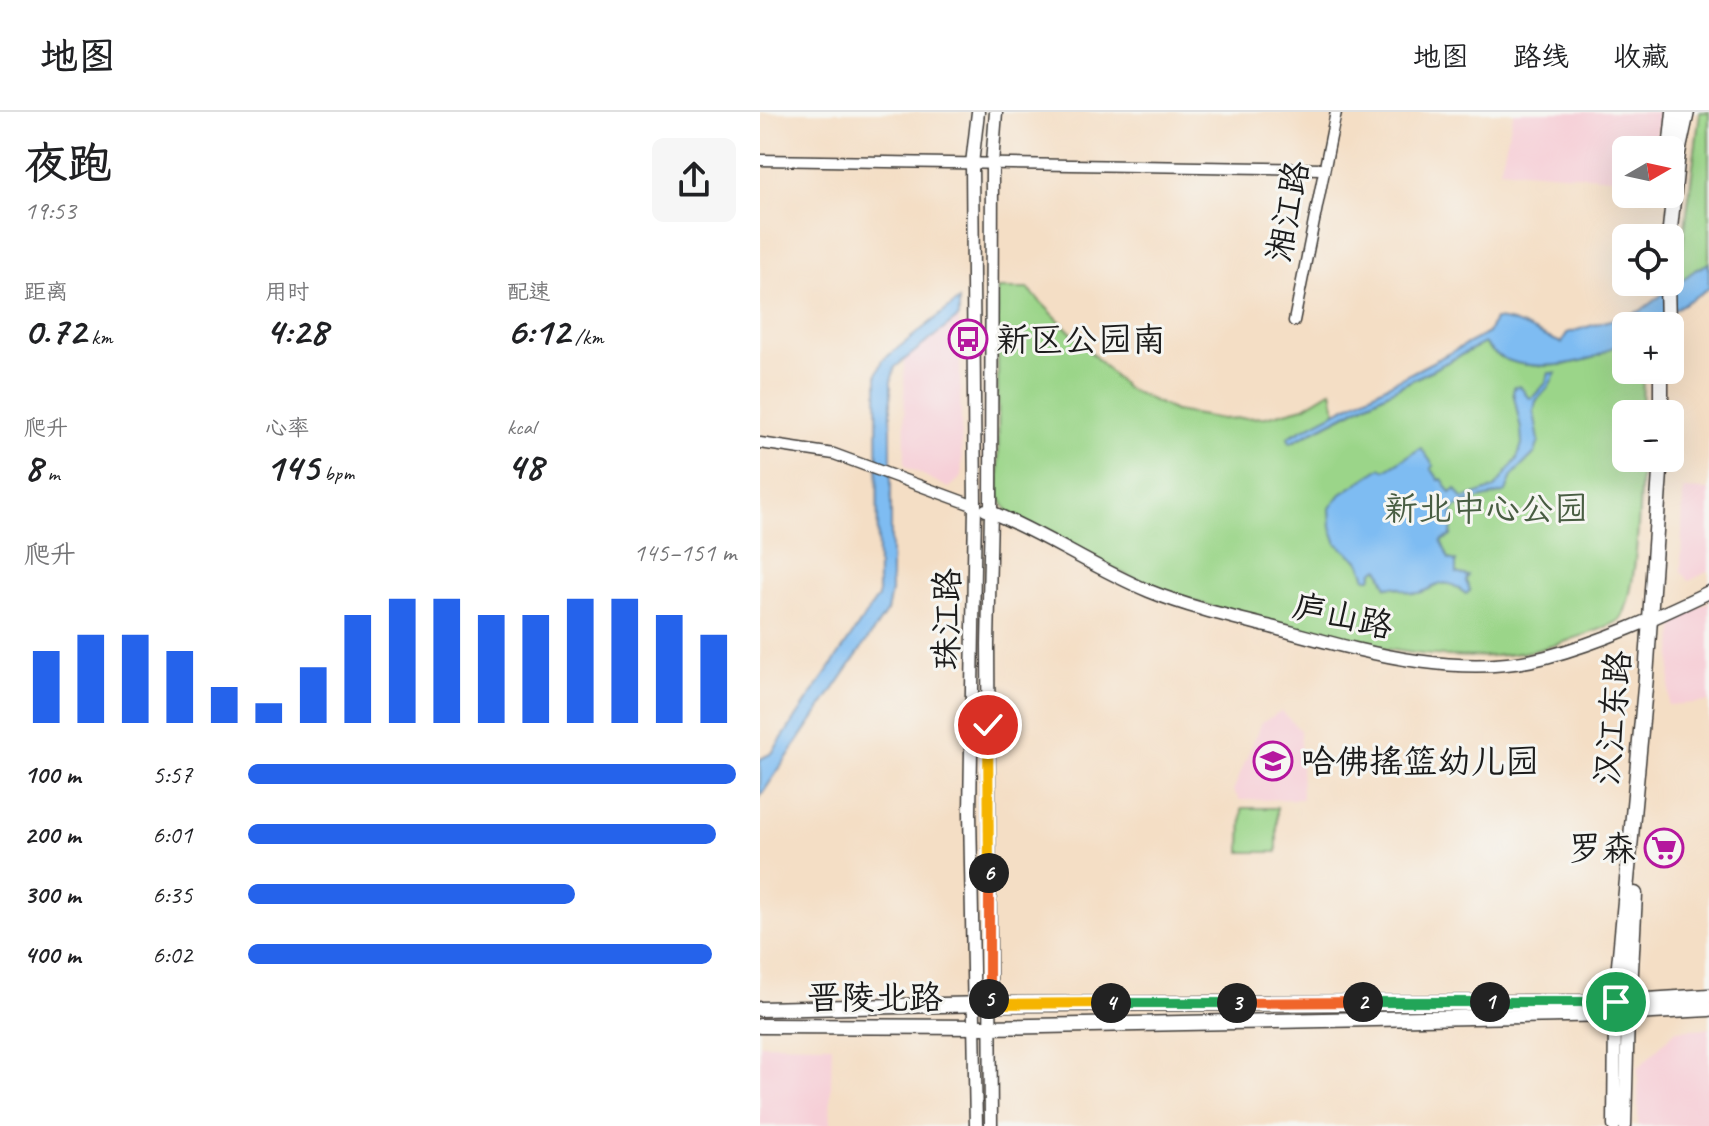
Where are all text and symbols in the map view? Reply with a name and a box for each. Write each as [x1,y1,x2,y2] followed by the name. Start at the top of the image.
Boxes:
[40,33,116,80] text: 地图
[1413,39,1469,74] text: 地图
[1513,39,1569,74] text: 路线
[1613,39,1669,74] text: 收藏
[24,136,112,191] text: 夜跑
[1612,136,1684,208] north arrow
[1612,136,1684,472] map controls
[652,138,736,222] button: share
[1257,157,1318,265] street label: 湘江路
[24,194,76,227] text: 19:53
[1612,224,1684,296] button: locate
[24,278,68,306] text: 距离
[265,278,309,306] text: 用时
[507,278,551,306] text: 配速
[24,306,86,356] text: 0.72
[265,306,327,356] text: 4:28
[507,306,569,356] text: 6:12
[1612,312,1684,384] button: +
[947,318,989,360] bus stop icon: 新区公园南
[996,318,1166,361] place label: 新区公园南
[86,323,113,351] text: km
[569,323,604,351] text: /km
[1612,400,1684,472] button: −
[507,413,536,441] text: kcal
[24,414,68,442] text: 爬升
[265,414,309,442] text: 心率
[507,441,543,491] text: 48
[24,442,42,492] text: 8
[265,442,319,492] text: 145
[42,459,60,487] text: m
[319,459,354,487] text: bpm
[1384,487,1588,530] park label: 新北中心公园
[633,536,736,569] text: 145–151 m
[24,538,76,571] text: 爬升
[924,568,969,670] street label: 珠江路
[1288,583,1397,648] street label: 庐山路
[1585,648,1640,788] street label: 汉江东路
[954,691,1022,759] pin
[966,703,1010,747] icon: check
[1252,740,1294,782] school or university icon: 哈佛摇篮幼儿园
[1301,740,1539,783] place label: 哈佛摇篮幼儿园
[24,758,80,791] text: 100 m
[152,758,192,791] text: 5:57
[24,818,80,851] text: 200 m
[152,818,192,851] text: 6:01
[1568,827,1636,870] place label: 罗森
[1643,827,1685,869] supermarket icon: 罗森
[969,853,1009,893] pin: 6
[984,859,994,887] text: 6
[24,878,80,911] text: 300 m
[152,878,192,911] text: 6:35
[24,938,80,971] text: 400 m
[152,938,192,971] text: 6:02
[1582,968,1650,1036] pin
[807,976,943,1019] street label: 晋陵北路
[969,979,1009,1019] pin: 5
[1594,980,1638,1024] icon: arrive
[1343,982,1383,1022] pin: 2
[1470,982,1510,1022] pin: 1
[1091,983,1131,1023] pin: 4
[1217,983,1257,1023] pin: 3
[984,985,994,1013] text: 5
[1358,988,1368,1016] text: 2
[1485,988,1495,1016] text: 1
[1106,989,1116,1017] text: 4
[1232,989,1242,1017] text: 3

